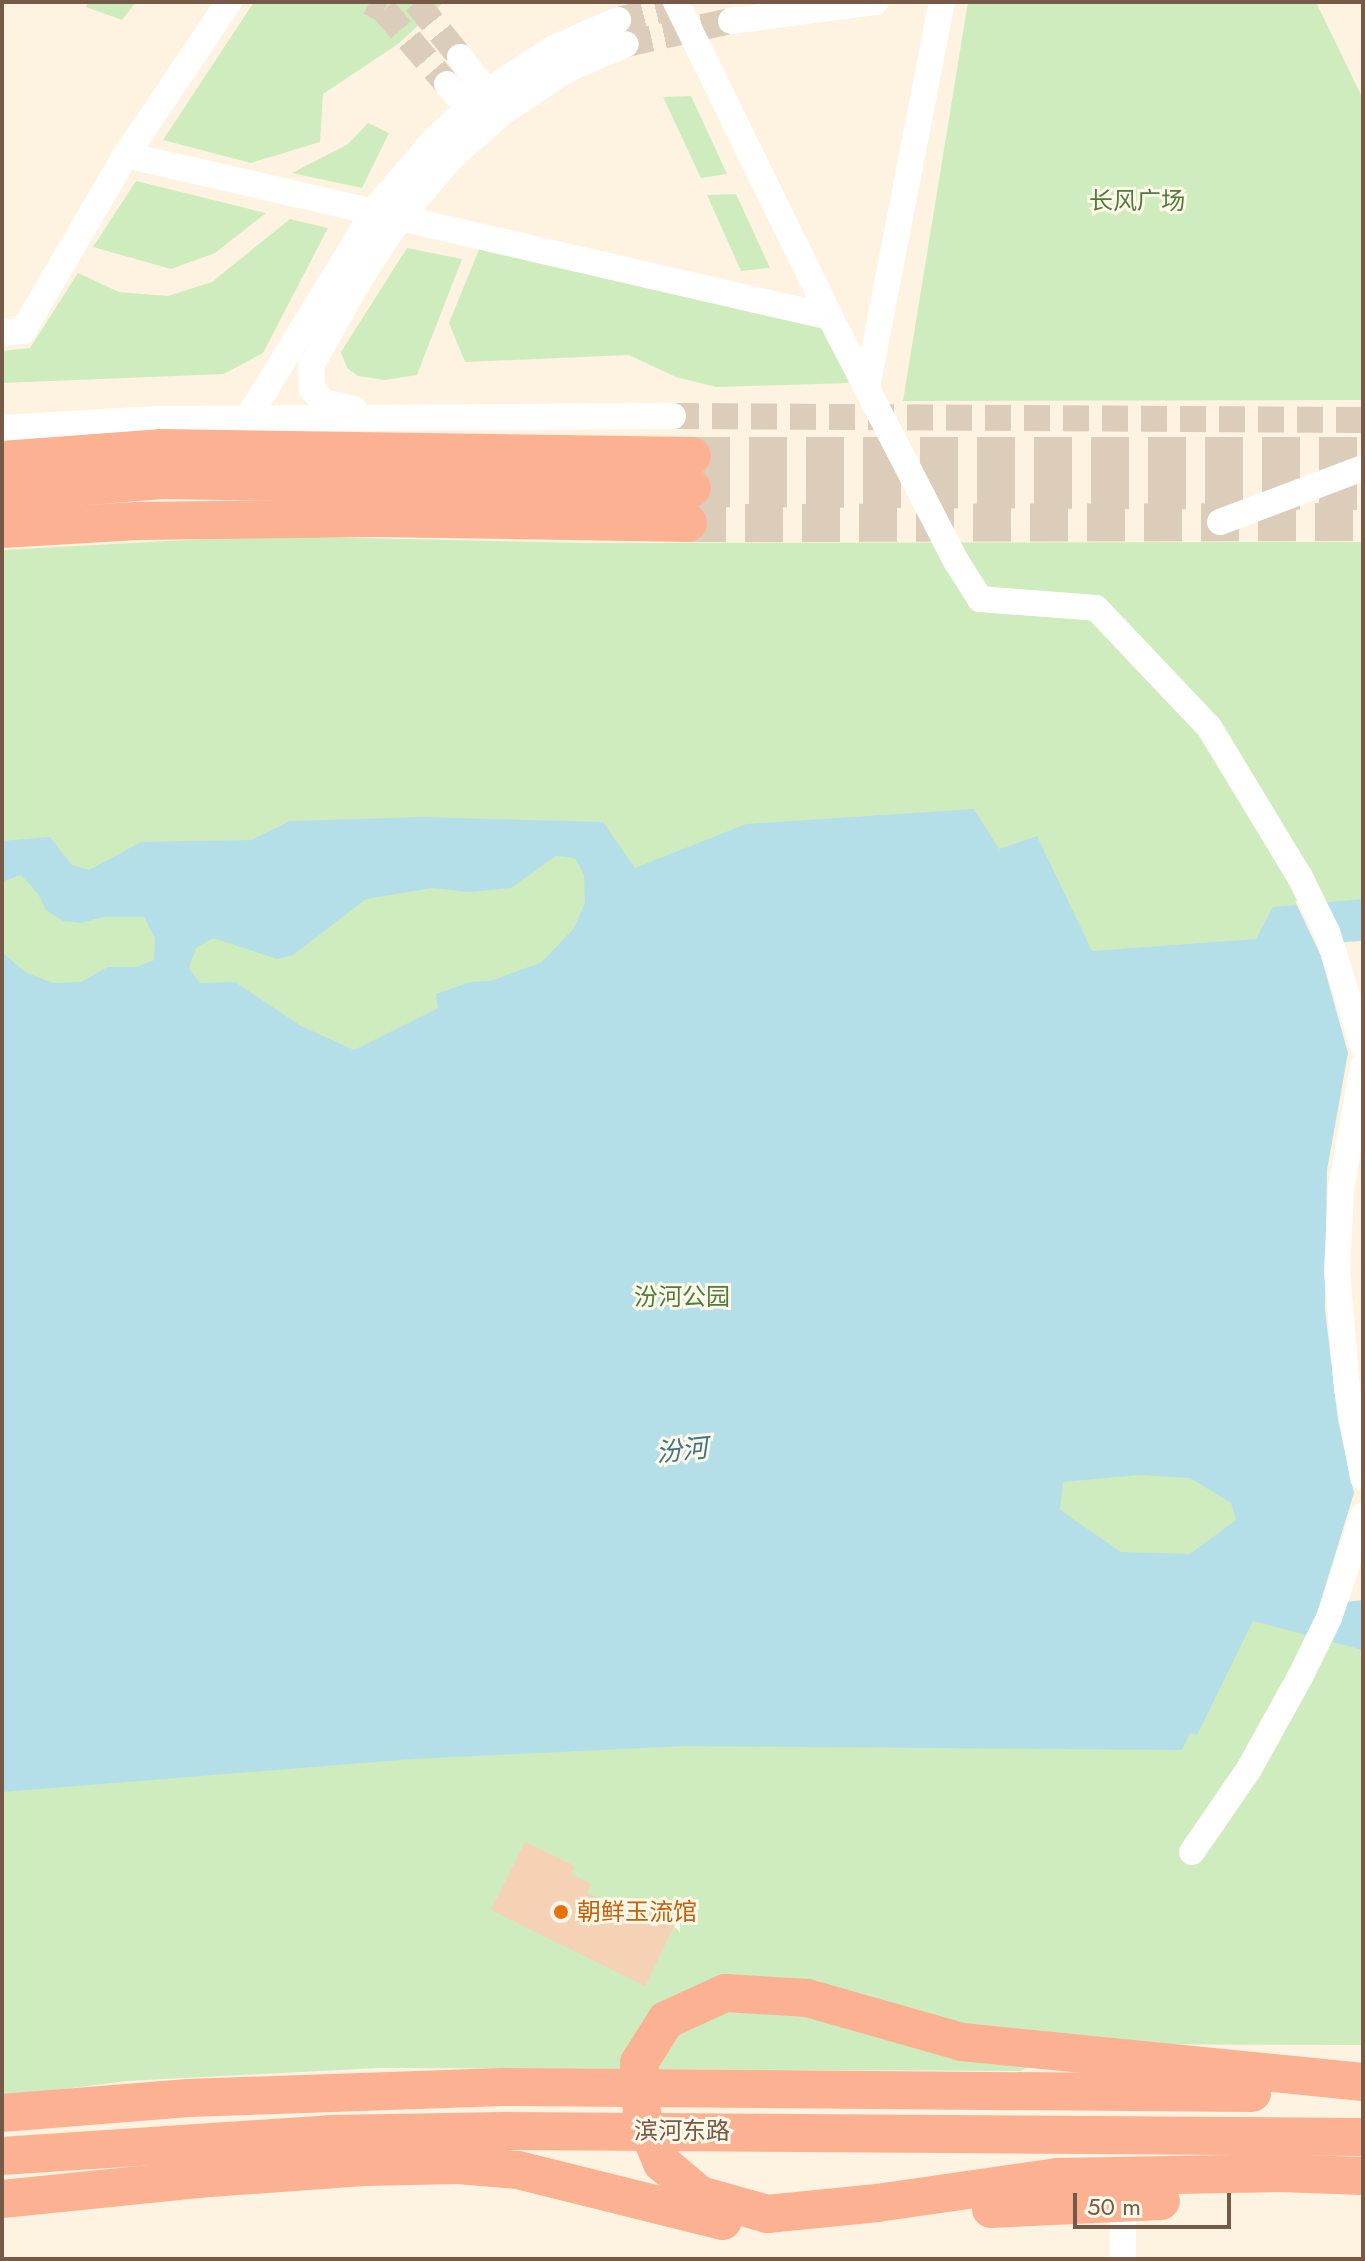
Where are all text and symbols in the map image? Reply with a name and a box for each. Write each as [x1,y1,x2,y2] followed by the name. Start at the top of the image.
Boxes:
[1089,187,1185,215] park label: 长风广场
[634,1283,730,1311] park label: 汾河公园
[655,1433,709,1469] water label: 汾河
[577,1898,697,1926] place label: 朝鲜玉流馆
[552,1903,570,1921] marker: 朝鲜玉流馆
[634,2117,730,2145] street label: 滨河东路
[1077,2177,1235,2227] scale bar
[1087,2189,1141,2224] text: 50 m

